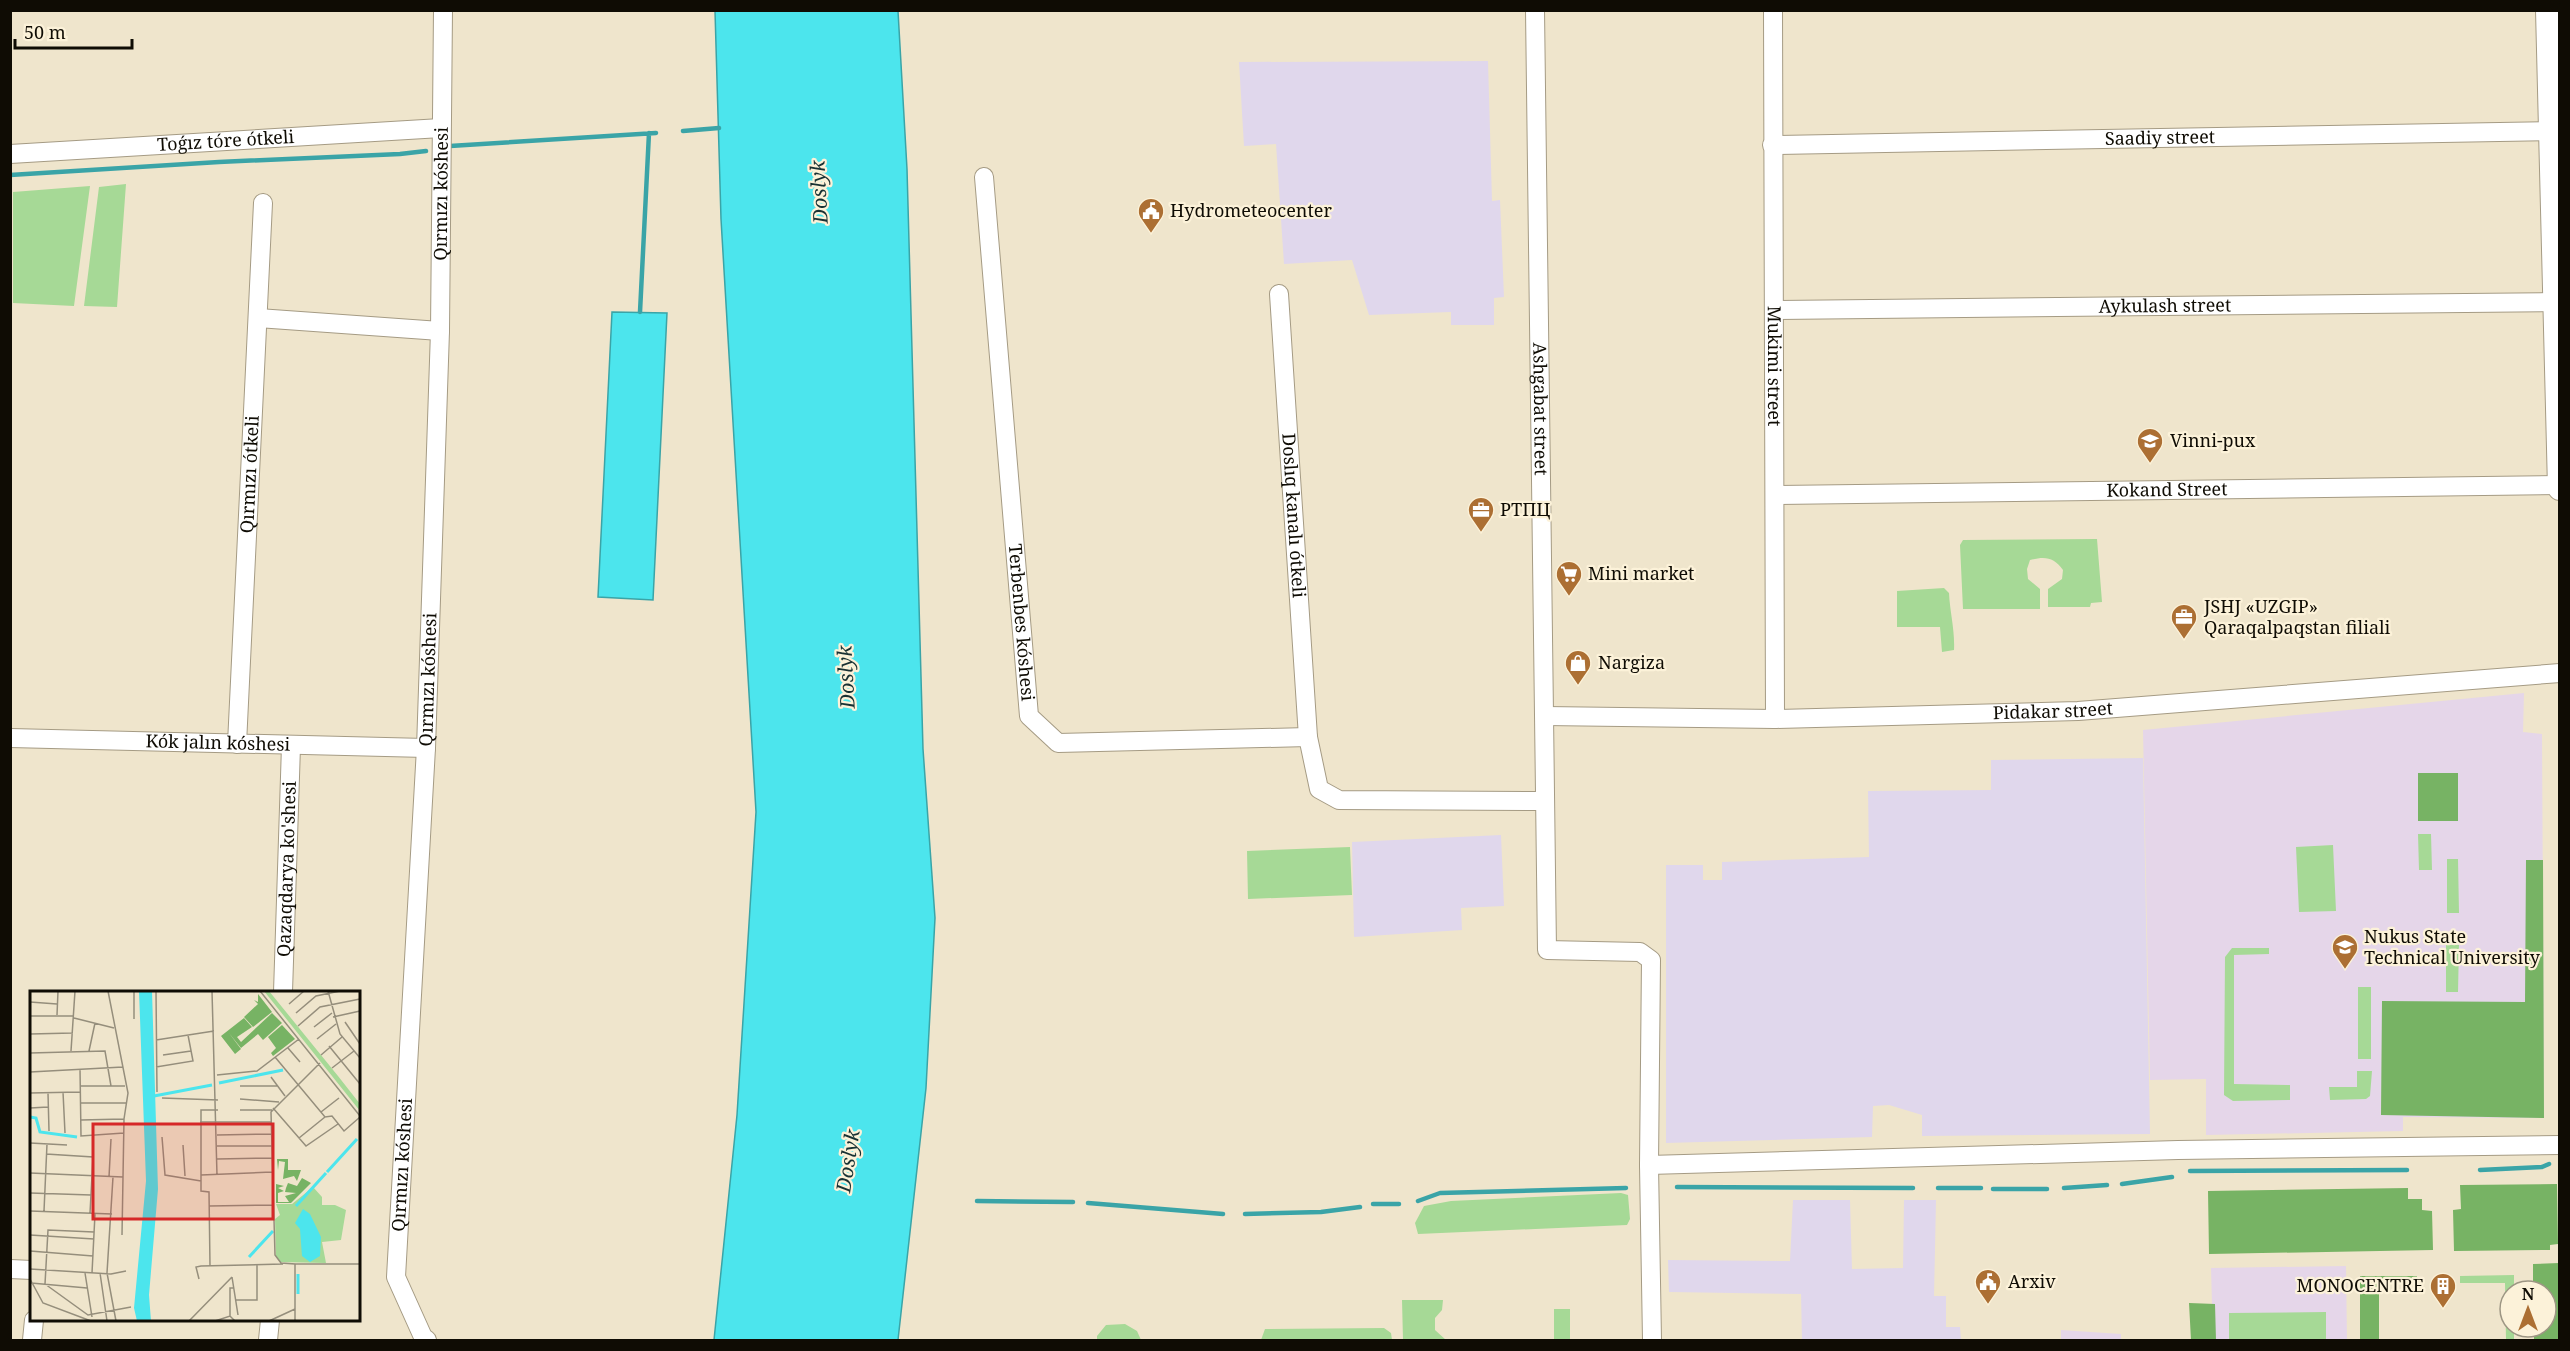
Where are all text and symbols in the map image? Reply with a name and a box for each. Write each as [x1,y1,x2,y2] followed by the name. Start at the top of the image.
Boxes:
[15,12,132,50] scale bar
[24,20,66,44] text: 50 m
[156,124,295,156] street label: Toǵız tóre ótkeli
[2105,124,2215,150] street label: Saadiy street
[428,127,453,261] street label: Qırmızı kóshesi
[803,159,834,225] water label: Doslyk
[1136,196,1166,234] public building icon: Hydrometeocenter
[1170,198,1332,222] place label: Hydrometeocenter
[2099,292,2231,318] street label: Aykulash street
[1763,306,1787,426] street label: Mukimi street
[1528,342,1554,476] street label: Ashgabat street
[234,415,264,534] street label: Qırmızı ótkeli
[2135,426,2165,464] school or university icon: Vinni-pux
[2170,428,2256,452] place label: Vinni-pux
[1277,432,1312,599] street label: Doslıq kanalı ótkeli
[2106,476,2228,502] street label: Kokand Street
[1466,495,1496,533] office icon: РТПЦ
[1500,497,1551,521] place label: РТПЦ
[1004,543,1041,702] street label: Terbenbes kóshesi
[1554,559,1584,597] supermarket icon: Mini market
[1588,561,1694,585] place label: Mini market
[2203,594,2391,639] place label: JSHJ «UZGIP» Qaraqalpaqstan filiali
[2169,602,2199,640] office icon: JSHJ «UZGIP» Qaraqalpaqstan filiali
[413,612,442,747] street label: Qırmızı kóshesi
[830,644,861,710] water label: Doslyk
[1563,648,1593,686] shop icon: Nargiza
[1598,650,1665,674] place label: Nargiza
[1992,695,2114,724] street label: Pidakar street
[145,728,291,756] street label: Kók jalın kóshesi
[271,780,301,957] street label: Qazaqdarya ko'shesi
[2364,924,2541,969] place label: Nukus State Technical University
[2330,932,2360,970] school or university icon: Nukus State Technical University
[30,991,360,1321] inset map
[386,1097,417,1232] street label: Qırmızı kóshesi
[829,1127,866,1195] water label: Doslyk
[1973,1267,2003,1305] public building icon: Arxiv
[2008,1269,2056,1293] place label: Arxiv
[2428,1271,2458,1309] building icon: MONOCENTRE
[2297,1273,2424,1297] place label: MONOCENTRE
[2498,1279,2558,1339] north arrow
[2522,1283,2535,1305] text: N

